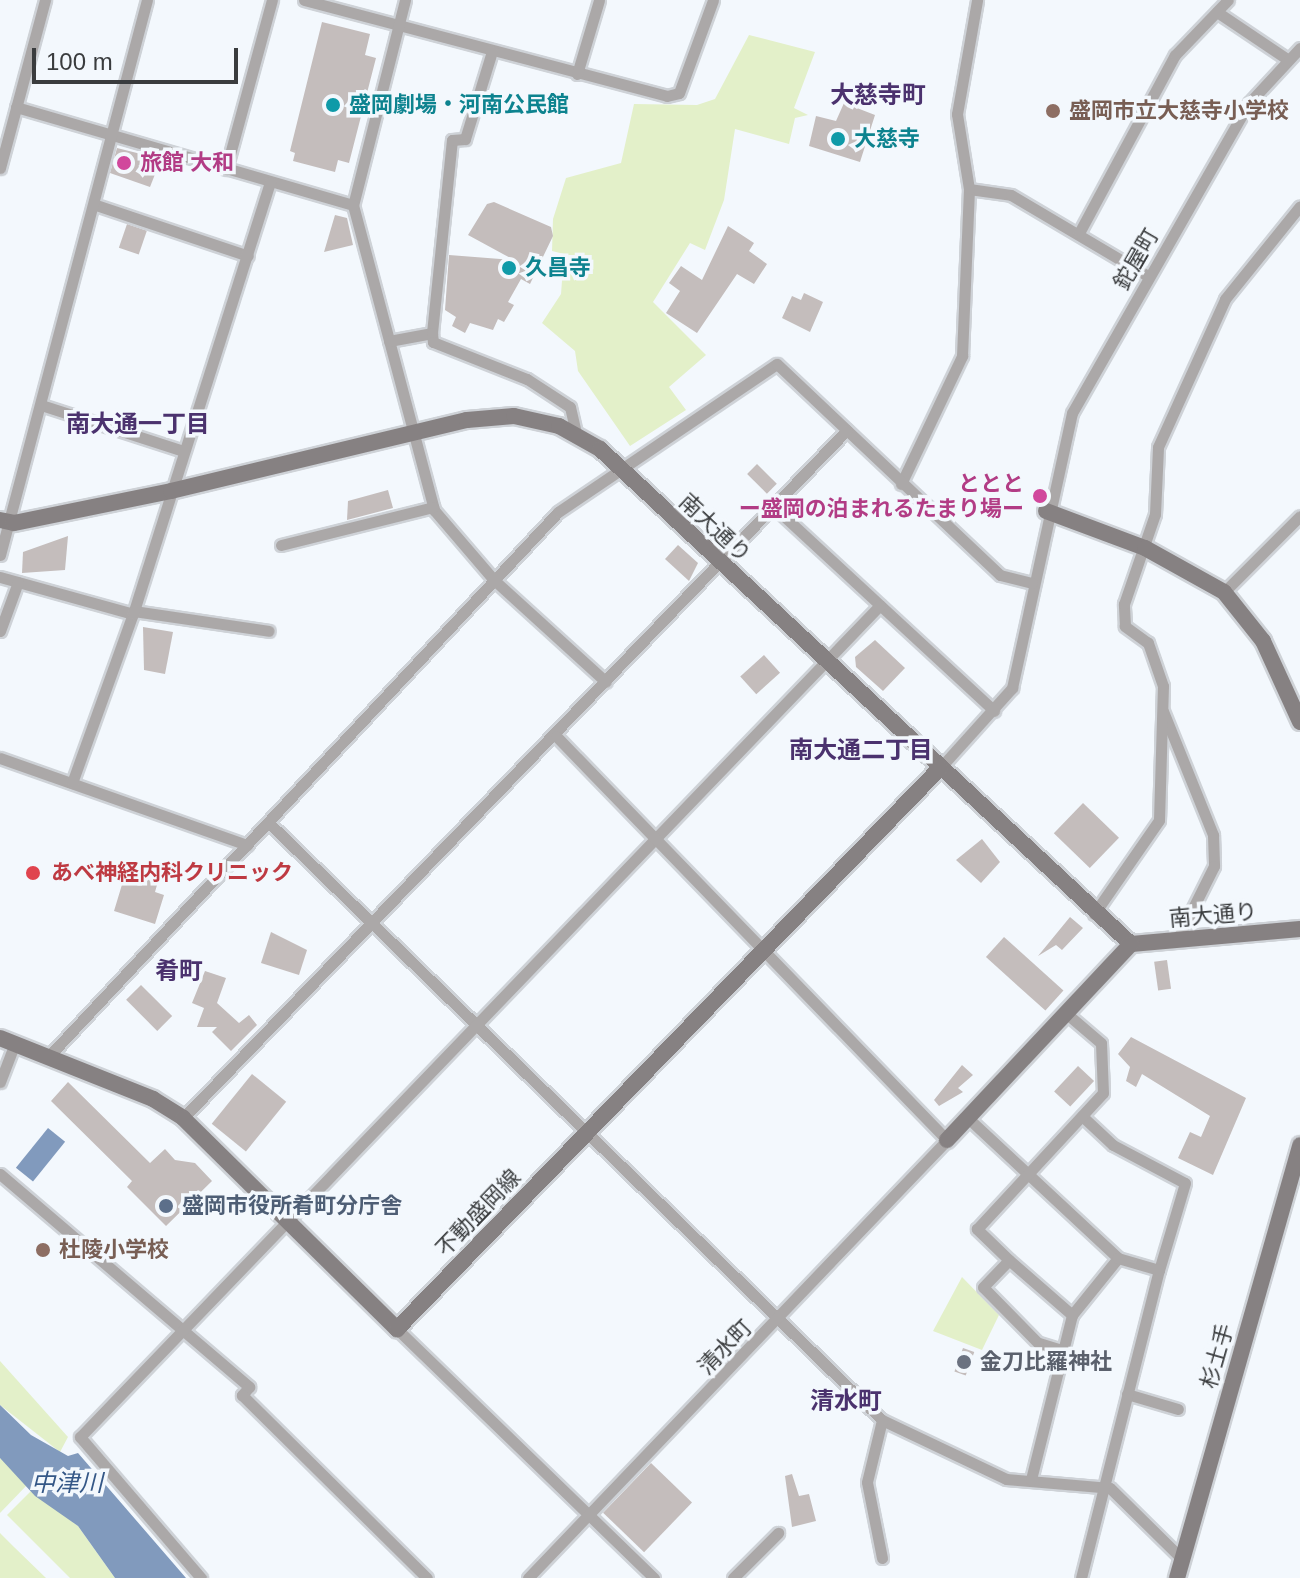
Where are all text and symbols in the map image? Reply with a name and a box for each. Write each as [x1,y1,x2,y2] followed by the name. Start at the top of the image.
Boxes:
[36,32,242,82] scale bar
[46,48,113,75] text: 100 m
[830,81,926,109] district label: 大慈寺町
[349,92,569,118] place label: 盛岡劇場・河南公民館
[324,96,342,114] marker: 盛岡劇場・河南公民館
[1069,98,1289,124] place label: 盛岡市立大慈寺小学校
[1044,102,1062,120] marker: 盛岡市立大慈寺小学校
[854,126,920,152] place label: 大慈寺
[829,130,847,148] marker: 大慈寺
[140,150,234,176] place label: 旅館 大和
[115,154,133,172] marker: 旅館 大和
[1108,224,1164,294] street label: 鉈屋町
[525,255,591,281] place label: 久昌寺
[500,259,518,277] marker: 久昌寺
[66,410,210,438] district label: 南大通一丁目
[738,470,1024,522] place label: ととと ー盛岡の泊まれるたまり場ー
[1031,487,1049,505] marker: ととと ー盛岡の泊まれるたまり場ー
[674,488,756,568] street label: 南大通り
[789,736,933,764] district label: 南大通二丁目
[51,860,293,886] place label: あべ神経内科クリニック
[22,862,44,884] marker: あべ神経内科クリニック
[1168,898,1258,932] street label: 南大通り
[155,957,203,985] district label: 肴町
[430,1164,526,1262] street label: 不動盛岡線
[182,1193,402,1219] place label: 盛岡市役所肴町分庁舎
[157,1197,175,1215] marker: 盛岡市役所肴町分庁舎
[59,1237,169,1263] place label: 杜陵小学校
[34,1241,52,1259] marker: 杜陵小学校
[693,1314,757,1380] street label: 清水町
[1195,1321,1239,1391] street label: 杉土手
[980,1349,1112,1375] place label: 金刀比羅神社
[955,1353,973,1371] marker: 金刀比羅神社
[810,1387,882,1415] district label: 清水町
[31,1469,103,1497] water label: 中津川

